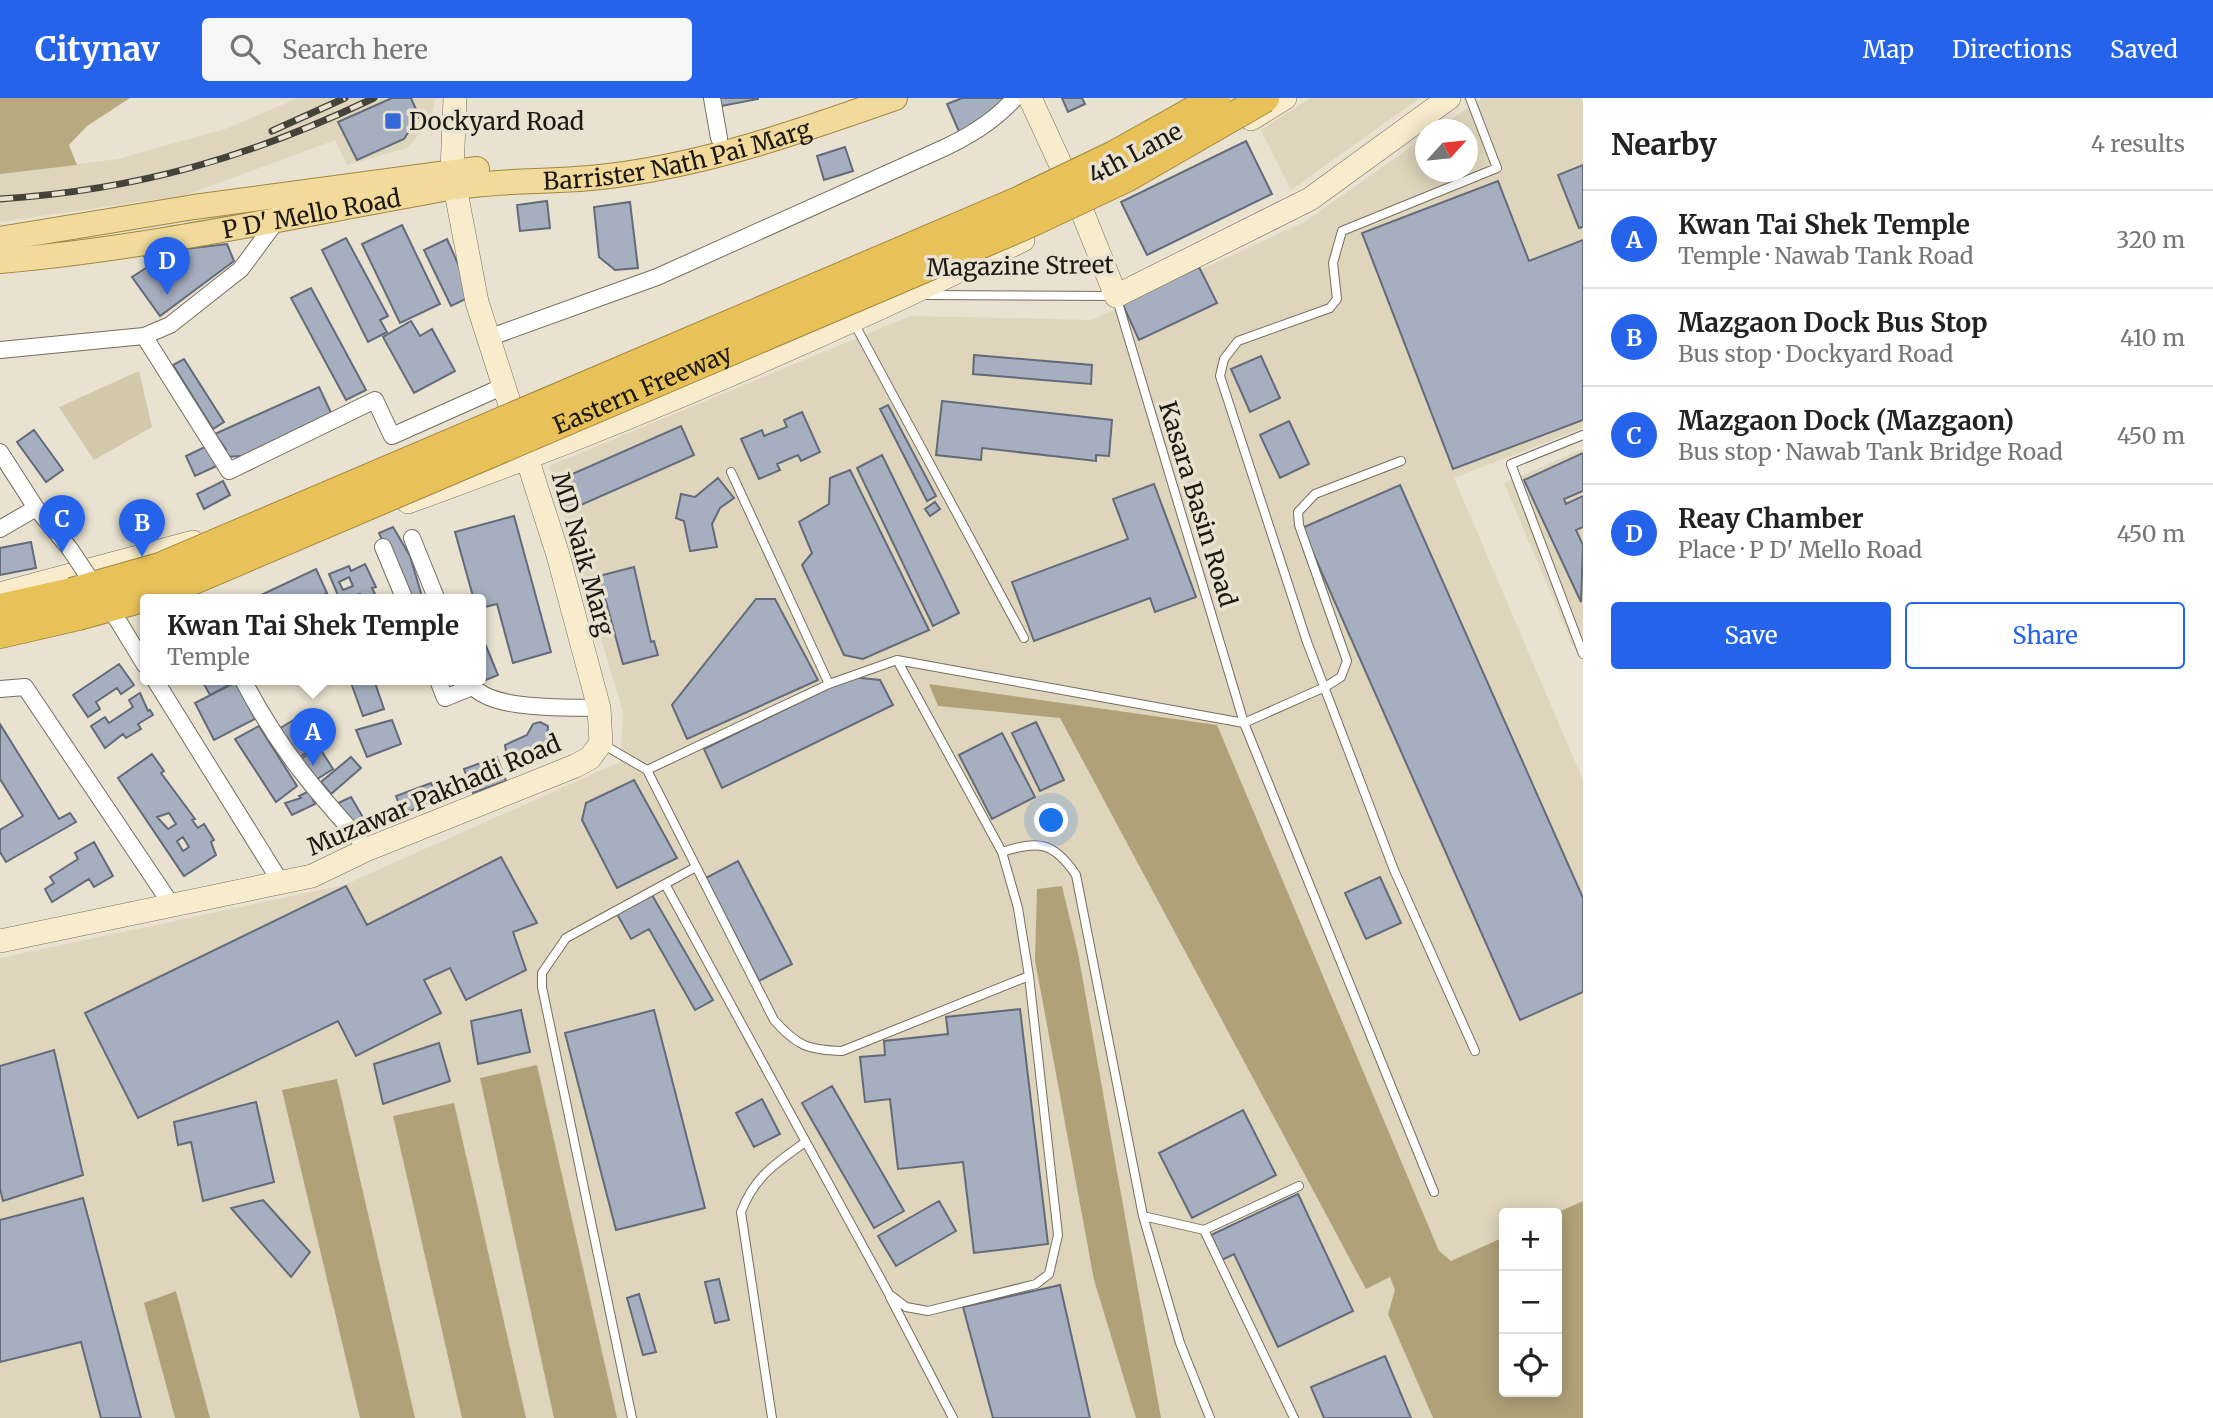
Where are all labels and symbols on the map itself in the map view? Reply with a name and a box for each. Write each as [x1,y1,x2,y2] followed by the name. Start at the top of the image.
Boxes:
[409,106,584,137] place label: Dockyard Road
[383,111,403,131] marker: Dockyard Road
[542,112,815,196] street label: Barrister Nath Pai Marg
[1083,115,1187,191] street label: 4th Lane
[1415,119,1478,182] north arrow
[220,182,403,245] street label: P D' Mello Road
[144,237,190,295] pin: D
[926,249,1115,283] street label: Magazine Street
[548,337,736,440] street label: Eastern Freeway
[1152,398,1244,610] street label: Kasara Basin Road
[545,469,621,640] street label: MD Naik Marg
[39,495,85,553] pin: C
[119,499,165,557] pin: B
[290,708,336,766] pin: A
[303,728,565,862] street label: Muzawar Pakhadi Road
[1034,803,1068,837] your location

